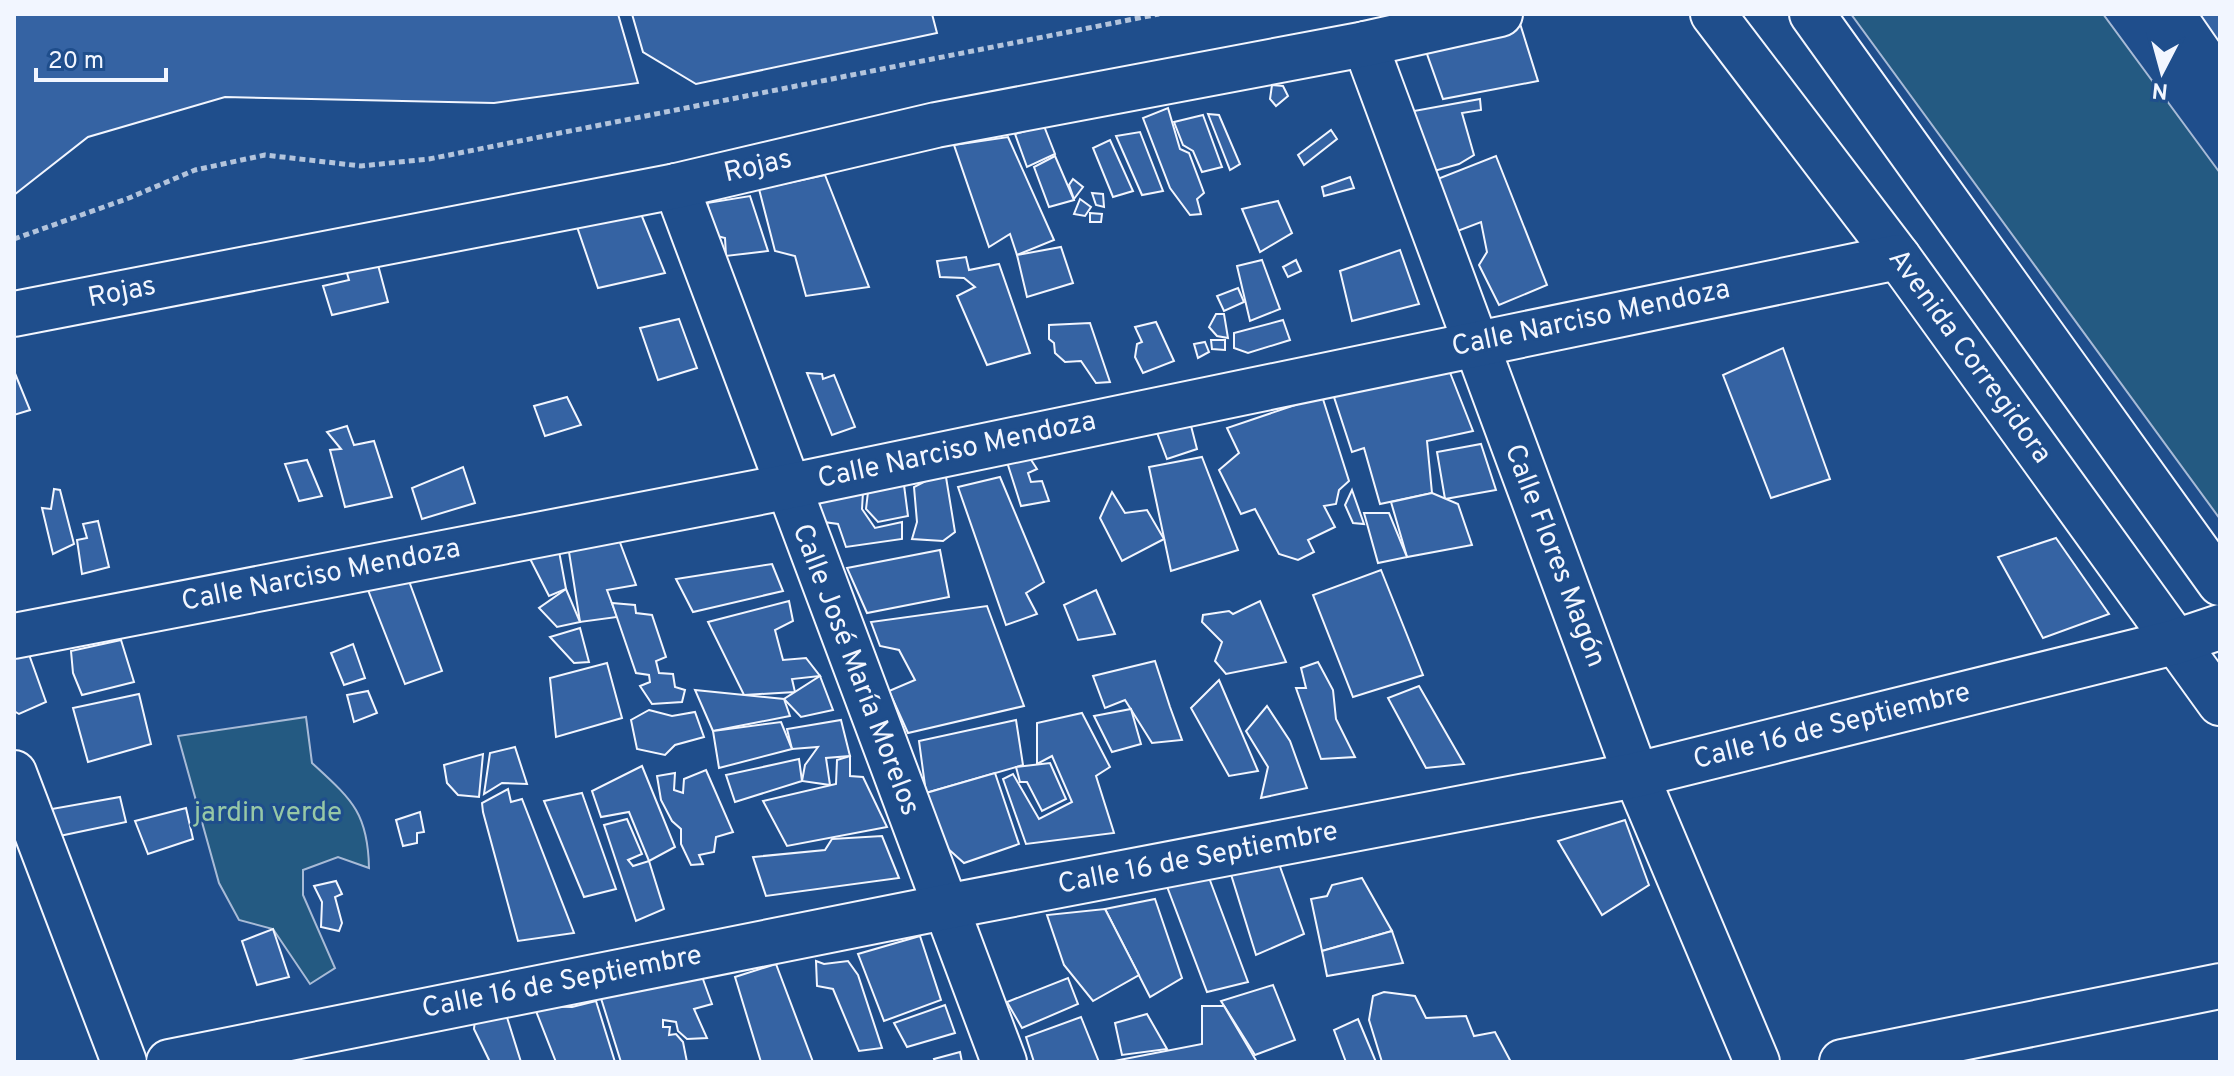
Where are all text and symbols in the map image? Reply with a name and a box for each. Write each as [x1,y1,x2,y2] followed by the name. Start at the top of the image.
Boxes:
[36,32,166,82] scale bar
[2122,32,2202,112] north arrow
[48,47,104,77] text: 20 m
[2151,75,2169,104] text: N
[721,142,795,192] street label: Rojas
[1879,243,2059,471] street label: Avenida Corregidora
[85,269,159,317] street label: Rojas
[1449,272,1733,366] street label: Calle Narciso Mendoza
[815,404,1099,498] street label: Calle Narciso Mendoza
[1495,439,1613,673] street label: Calle Flores Magón
[783,519,927,821] street label: Calle José María Morelos
[178,531,464,621] street label: Calle Narciso Mendoza
[1690,675,1974,779] street label: Calle 16 de Septiembre
[192,796,342,832] park label: jardin verde
[1055,814,1341,904] street label: Calle 16 de Septiembre
[419,938,705,1028] street label: Calle 16 de Septiembre

